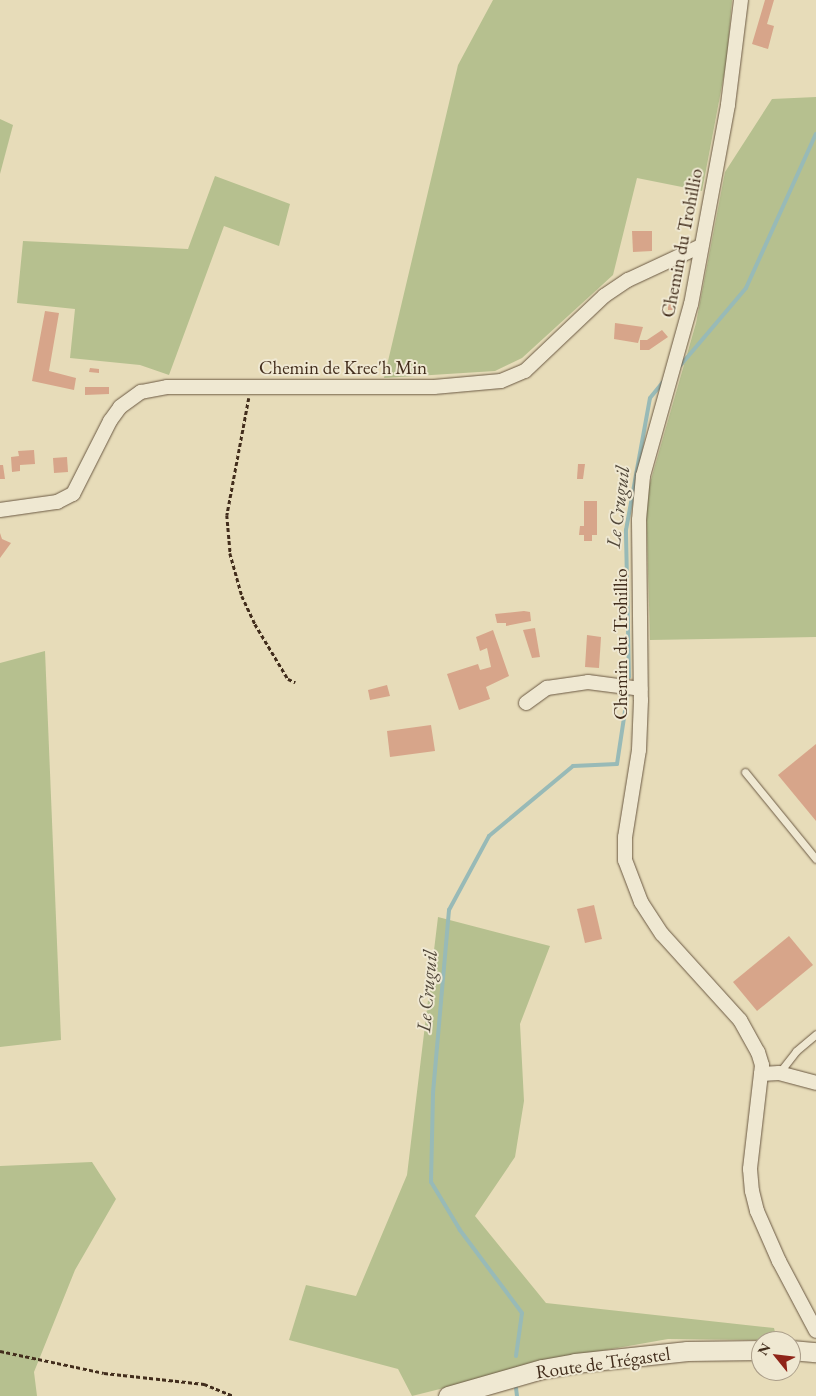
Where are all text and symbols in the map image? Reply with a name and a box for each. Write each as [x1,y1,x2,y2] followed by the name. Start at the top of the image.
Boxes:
[656,167,708,319] street label: Chemin du Trohillio
[259,357,427,379] street label: Chemin de Krec'h Min
[601,465,635,549] water label: Le Cruguil
[610,568,632,720] street label: Chemin du Trohillio
[411,949,443,1033] water label: Le Cruguil
[751,1331,801,1381] north arrow
[753,1340,774,1359] text: N
[534,1342,672,1384] street label: Route de Trégastel

